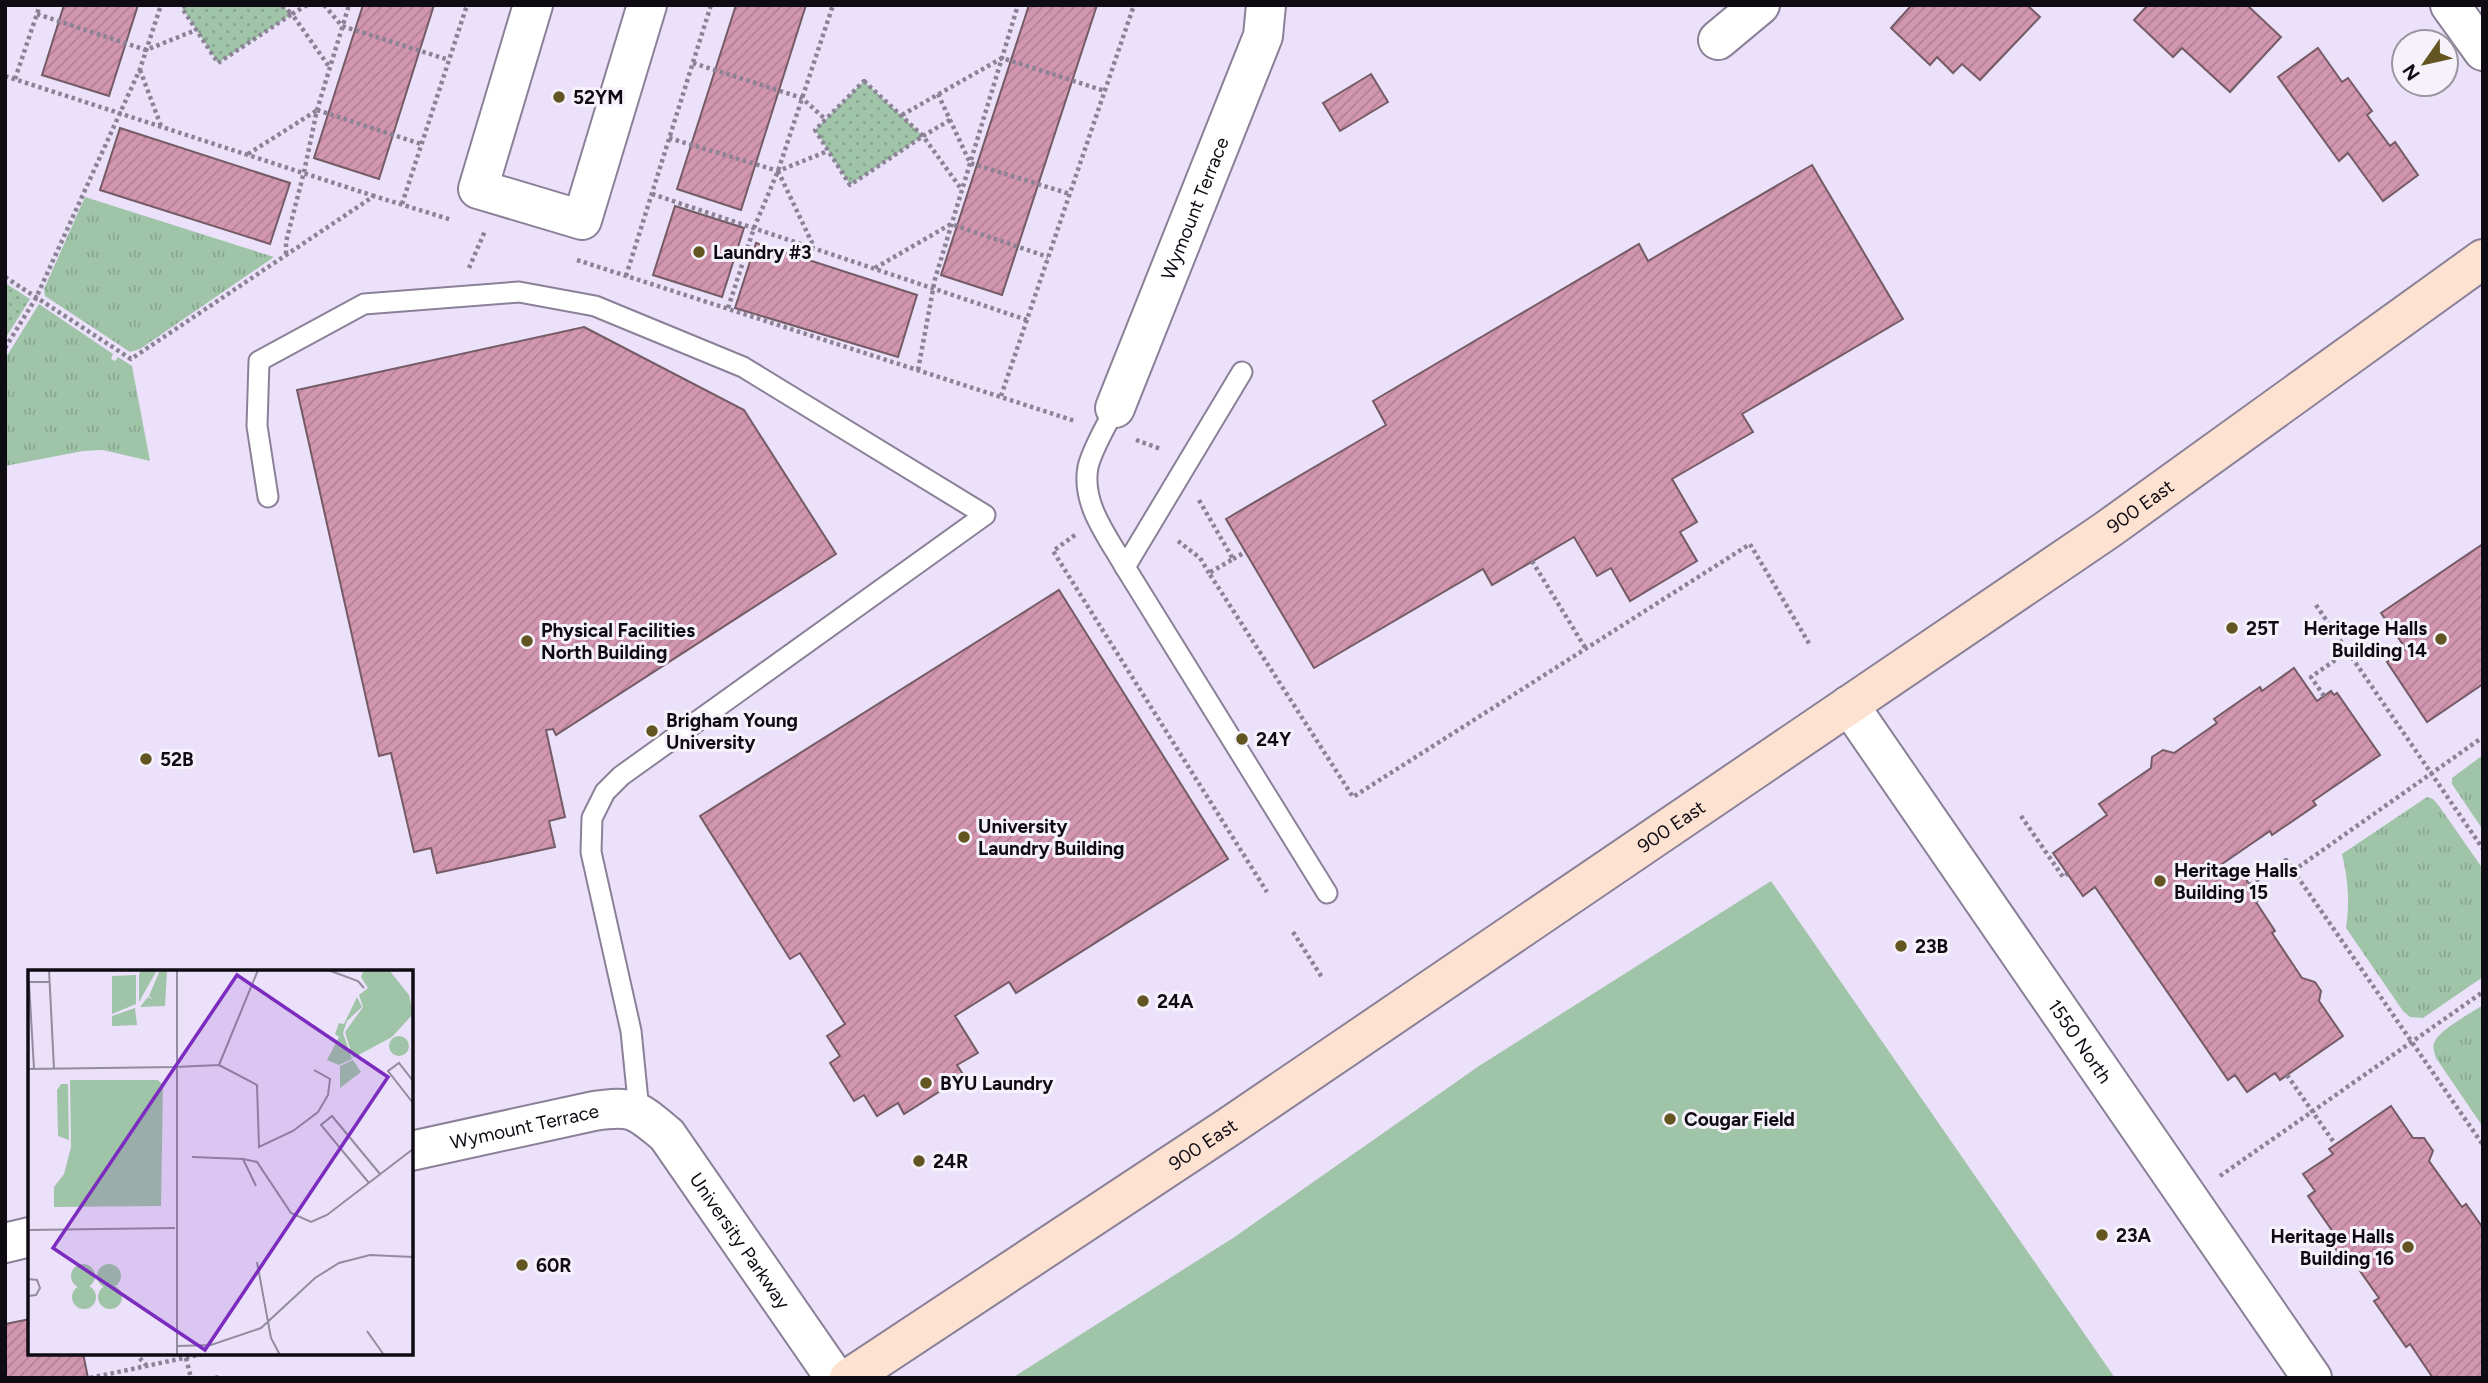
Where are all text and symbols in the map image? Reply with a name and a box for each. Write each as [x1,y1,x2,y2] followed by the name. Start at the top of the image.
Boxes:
[2390,28,2460,98] north arrow
[2398,60,2425,85] text: N
[573,86,624,109] place label: 52YM
[551,89,567,105] marker: 52YM
[1156,134,1233,283] street label: Wymount Terrace
[713,241,811,264] place label: Laundry #3
[691,244,707,260] marker: Laundry #3
[2102,474,2178,538] street label: 900 East
[2246,617,2279,640] place label: 25T
[2303,617,2427,662] place label: Heritage Halls Building 14
[541,619,695,664] place label: Physical Facilities North Building
[2224,620,2240,636] marker: 25T
[2433,631,2449,647] marker: Heritage Halls Building 14
[519,633,535,649] marker: Physical Facilities North Building
[666,709,798,754] place label: Brigham Young University
[644,723,660,739] marker: Brigham Young University
[1256,728,1292,751] place label: 24Y
[1234,731,1250,747] marker: 24Y
[160,748,194,771] place label: 52B
[138,751,154,767] marker: 52B
[1633,795,1709,857] street label: 900 East
[978,815,1124,860] place label: University Laundry Building
[956,829,972,845] marker: University Laundry Building
[2174,859,2298,904] place label: Heritage Halls Building 15
[2152,873,2168,889] marker: Heritage Halls Building 15
[1915,935,1948,958] place label: 23B
[1893,938,1909,954] marker: 23B
[28,970,413,1355] inset map
[1157,990,1194,1013] place label: 24A
[1135,993,1151,1009] marker: 24A
[2043,995,2117,1087] street label: 1550 North
[940,1072,1053,1095] place label: BYU Laundry
[918,1075,934,1091] marker: BYU Laundry
[448,1099,601,1154] street label: Wymount Terrace
[1684,1108,1795,1131] place label: Cougar Field
[1662,1111,1678,1127] marker: Cougar Field
[1164,1113,1241,1175] street label: 900 East
[933,1150,968,1173] place label: 24R
[911,1153,927,1169] marker: 24R
[685,1168,795,1313] street label: University Parkway
[2116,1224,2152,1247] place label: 23A
[2270,1225,2394,1270] place label: Heritage Halls Building 16
[2094,1227,2110,1243] marker: 23A
[2400,1239,2416,1255] marker: Heritage Halls Building 16
[536,1254,572,1277] place label: 60R
[514,1257,530,1273] marker: 60R

